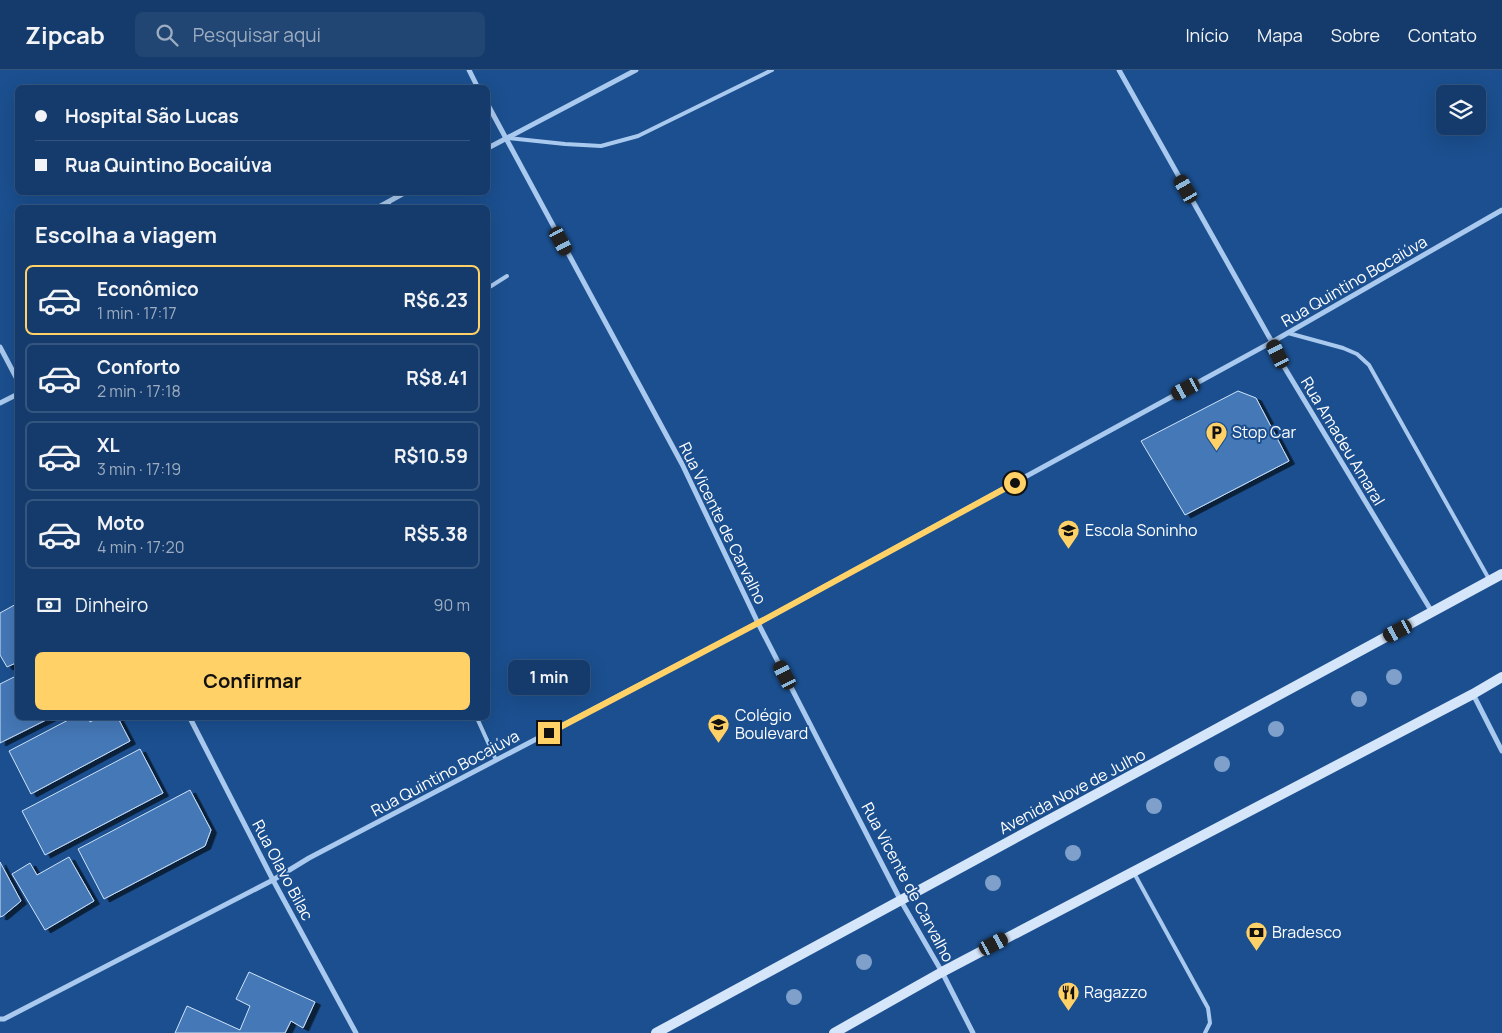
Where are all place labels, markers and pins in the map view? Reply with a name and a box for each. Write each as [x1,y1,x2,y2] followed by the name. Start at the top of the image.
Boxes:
[1204,420,1228,451] parking icon: Stop Car
[1232,421,1296,443] place label: Stop Car
[1057,518,1081,549] school or university icon: Escola Soninho
[1085,519,1197,541] place label: Escola Soninho
[735,704,808,744] place label: Colégio Boulevard
[707,712,731,743] school or university icon: Colégio Boulevard
[1244,920,1268,951] bank icon: Bradesco
[1272,921,1341,943] place label: Bradesco
[1056,980,1080,1011] restaurant icon: Ragazzo
[1084,981,1147,1003] place label: Ragazzo

